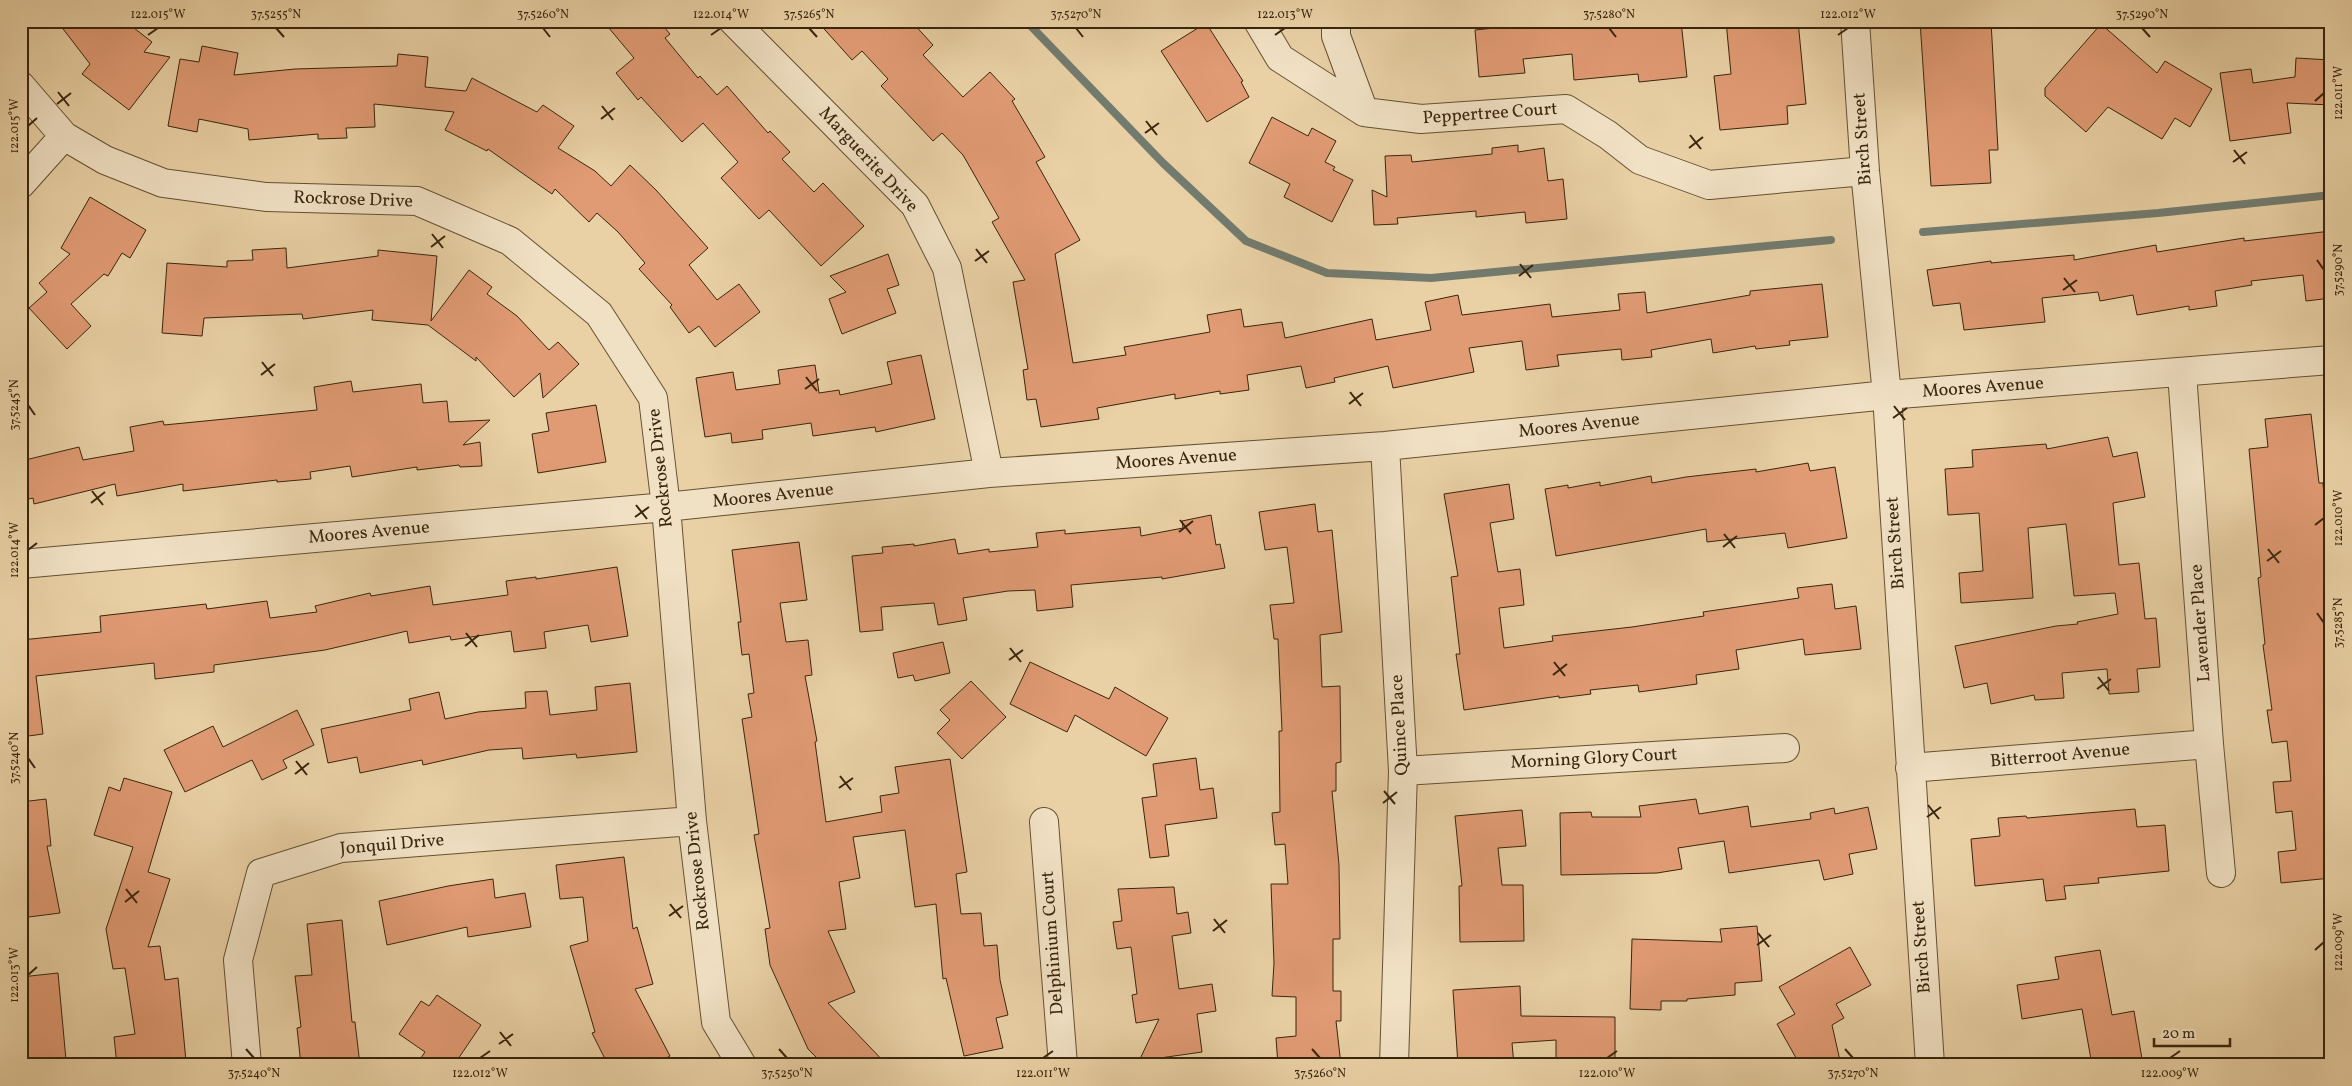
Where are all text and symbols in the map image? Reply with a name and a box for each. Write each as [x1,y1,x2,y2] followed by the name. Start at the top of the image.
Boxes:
[130,7,186,23] text: 122.015°W
[251,7,301,23] text: 37.5255°N
[517,7,569,23] text: 37.5260°N
[693,7,749,23] text: 122.014°W
[784,7,835,23] text: 37.5265°N
[1051,7,1102,23] text: 37.5270°N
[1257,7,1313,23] text: 122.013°W
[1583,7,1635,23] text: 37.5280°N
[1820,7,1876,23] text: 122.012°W
[2116,7,2168,23] text: 37.5290°N
[2331,66,2347,120] text: 122.011°W
[1847,92,1879,186] street label: Birch Street
[1422,97,1558,131] street label: Peppertree Court
[7,98,23,154] text: 122.015°W
[812,102,924,218] street label: Marguerite Drive
[293,185,413,215] street label: Rockrose Drive
[2331,244,2347,296] text: 37.5290°N
[1921,371,2045,405] street label: Moores Avenue
[7,379,23,431] text: 37.5245°N
[642,407,680,529] street label: Rockrose Drive
[1517,407,1641,445] street label: Moores Avenue
[1114,443,1238,477] street label: Moores Avenue
[711,477,835,515] street label: Moores Avenue
[2331,490,2347,546] text: 122.010°W
[1880,496,1912,590] street label: Birch Street
[307,515,431,551] street label: Moores Avenue
[7,522,23,578] text: 122.014°W
[2184,563,2218,683] street label: Lavender Place
[2331,598,2347,648] text: 37.5285°N
[1385,674,1415,776] street label: Quince Place
[7,732,23,784] text: 37.5240°N
[1989,737,2131,775] street label: Bitterroot Avenue
[1510,742,1678,776] street label: Morning Glory Court
[679,810,717,932] street label: Rockrose Drive
[339,828,445,862] street label: Jonquil Drive
[1035,870,1071,1016] street label: Delphinium Court
[1906,900,1938,994] street label: Birch Street
[2331,913,2347,971] text: 122.009°W
[7,947,23,1003] text: 122.013°W
[2154,1016,2231,1048] scale bar
[2162,1024,2195,1045] text: 20 m
[228,1066,280,1082] text: 37.5240°N
[452,1066,508,1082] text: 122.012°W
[761,1066,813,1082] text: 37.5250°N
[1016,1066,1070,1082] text: 122.011°W
[1294,1066,1346,1082] text: 37.5260°N
[1579,1066,1635,1082] text: 122.010°W
[1828,1066,1879,1082] text: 37.5270°N
[2141,1066,2199,1082] text: 122.009°W

